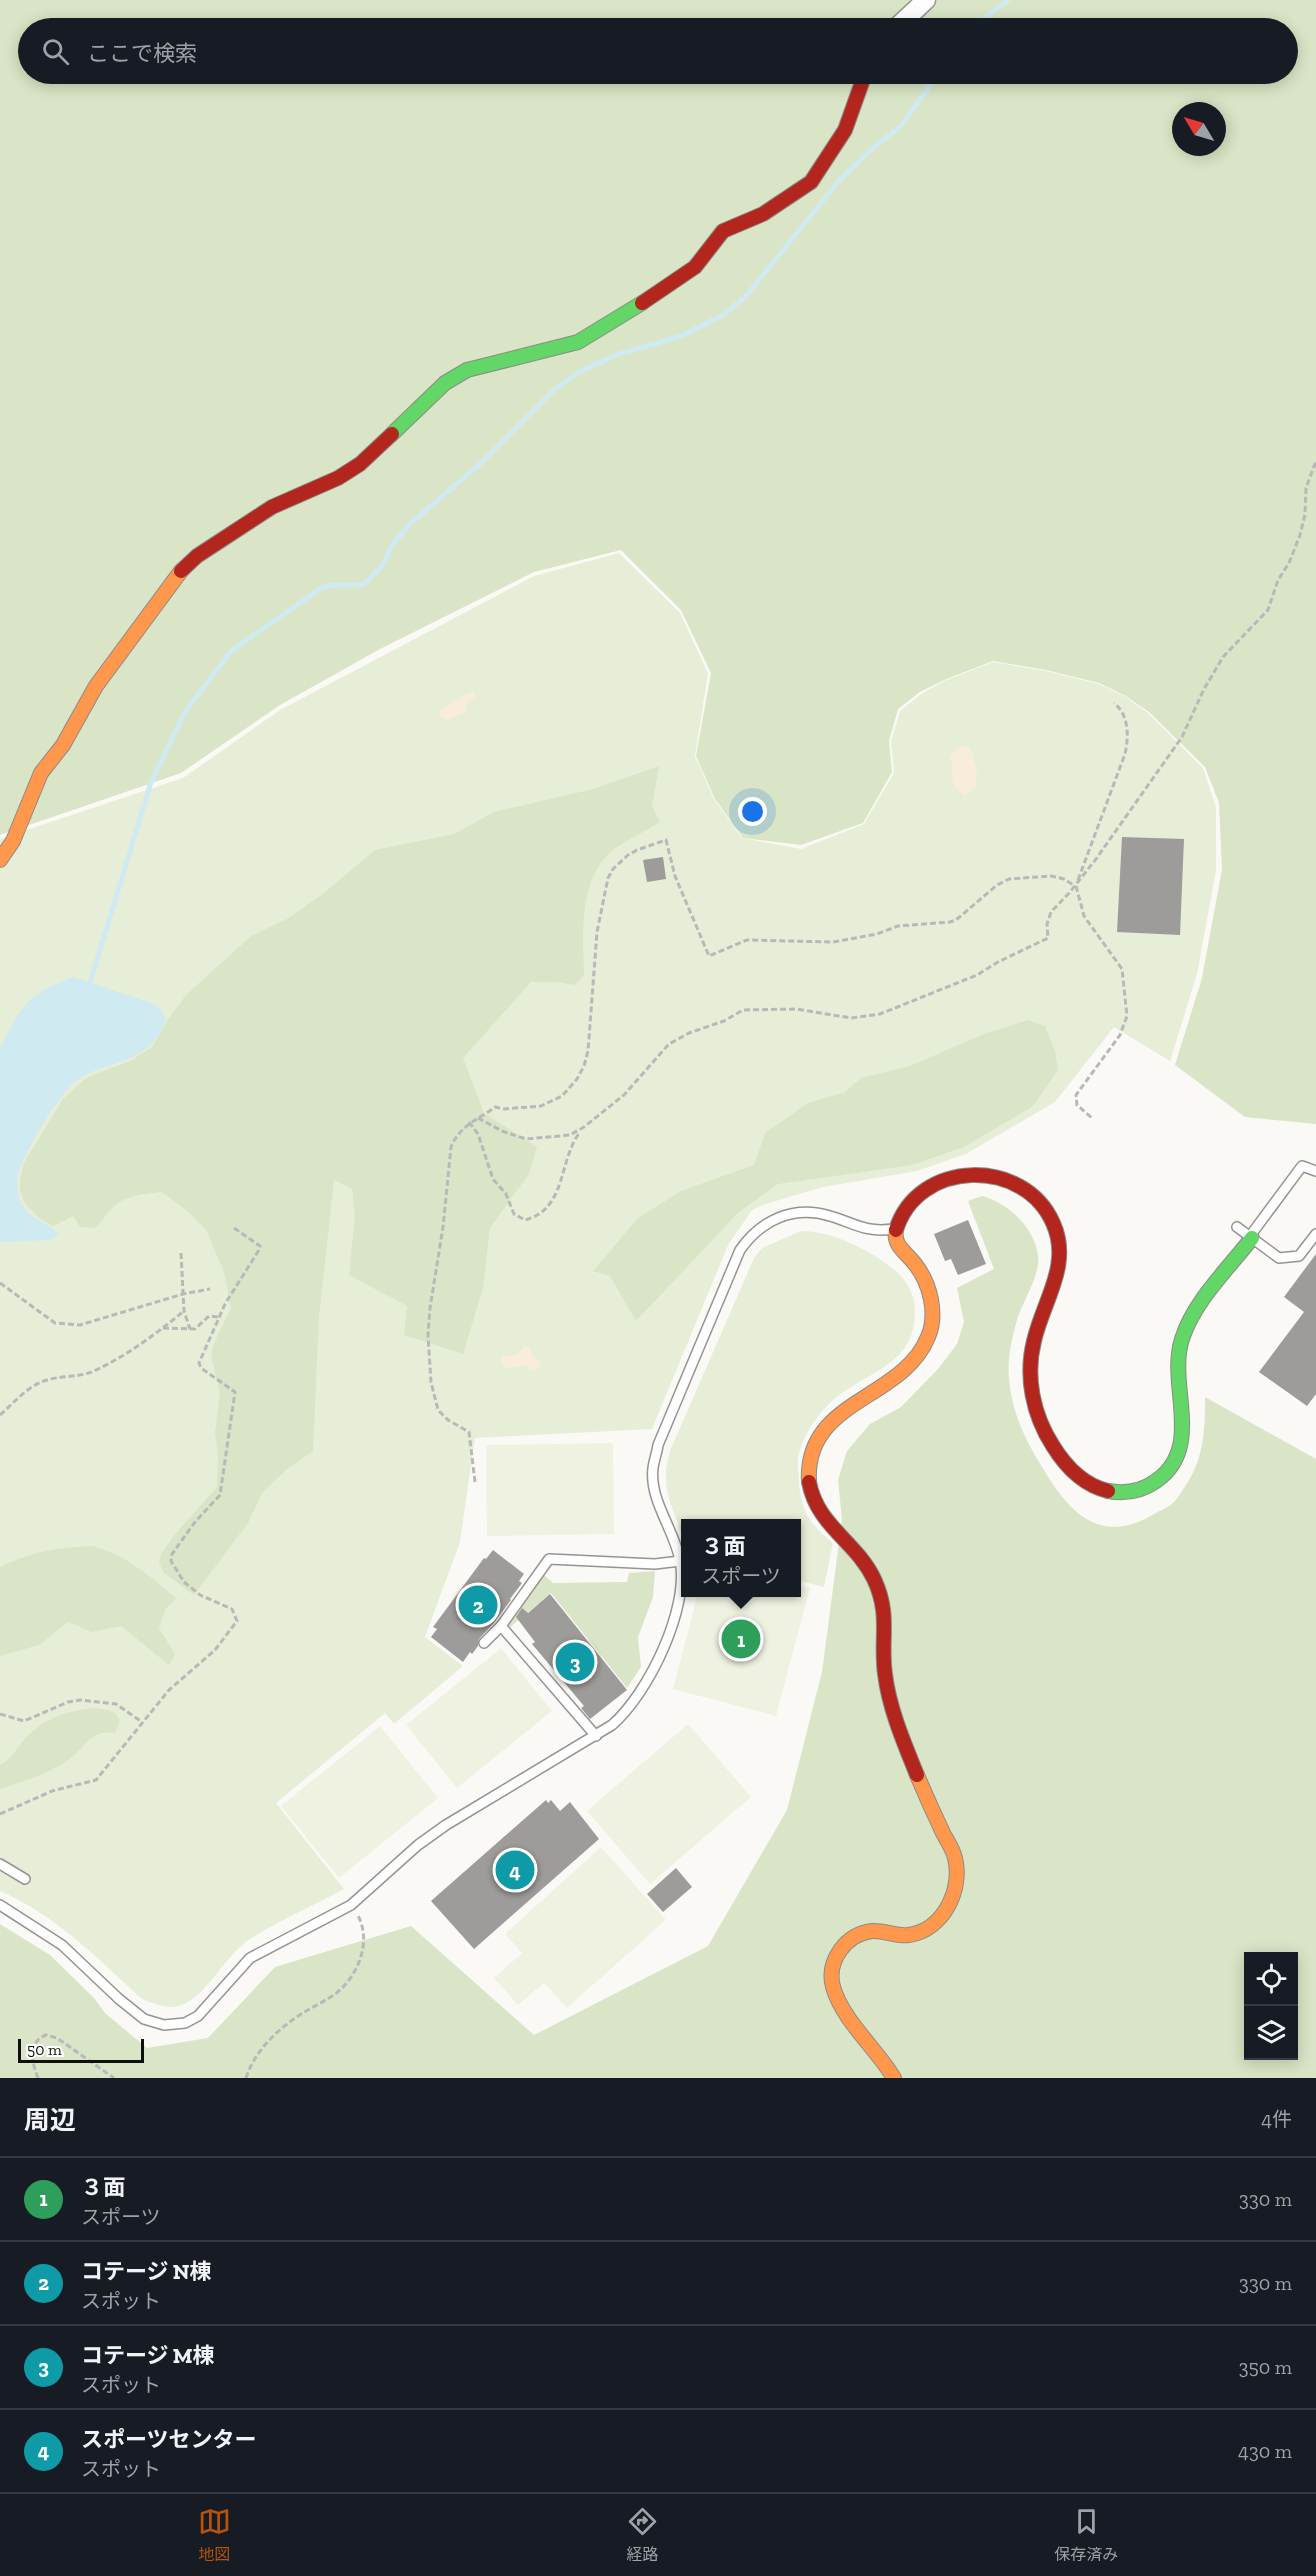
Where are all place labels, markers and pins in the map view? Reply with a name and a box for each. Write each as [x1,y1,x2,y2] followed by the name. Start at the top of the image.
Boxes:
[458,1582,498,1628] pin: 2
[722,1616,760,1662] pin: 1
[556,1640,594,1684] pin: 3
[496,1848,534,1892] pin: 4

